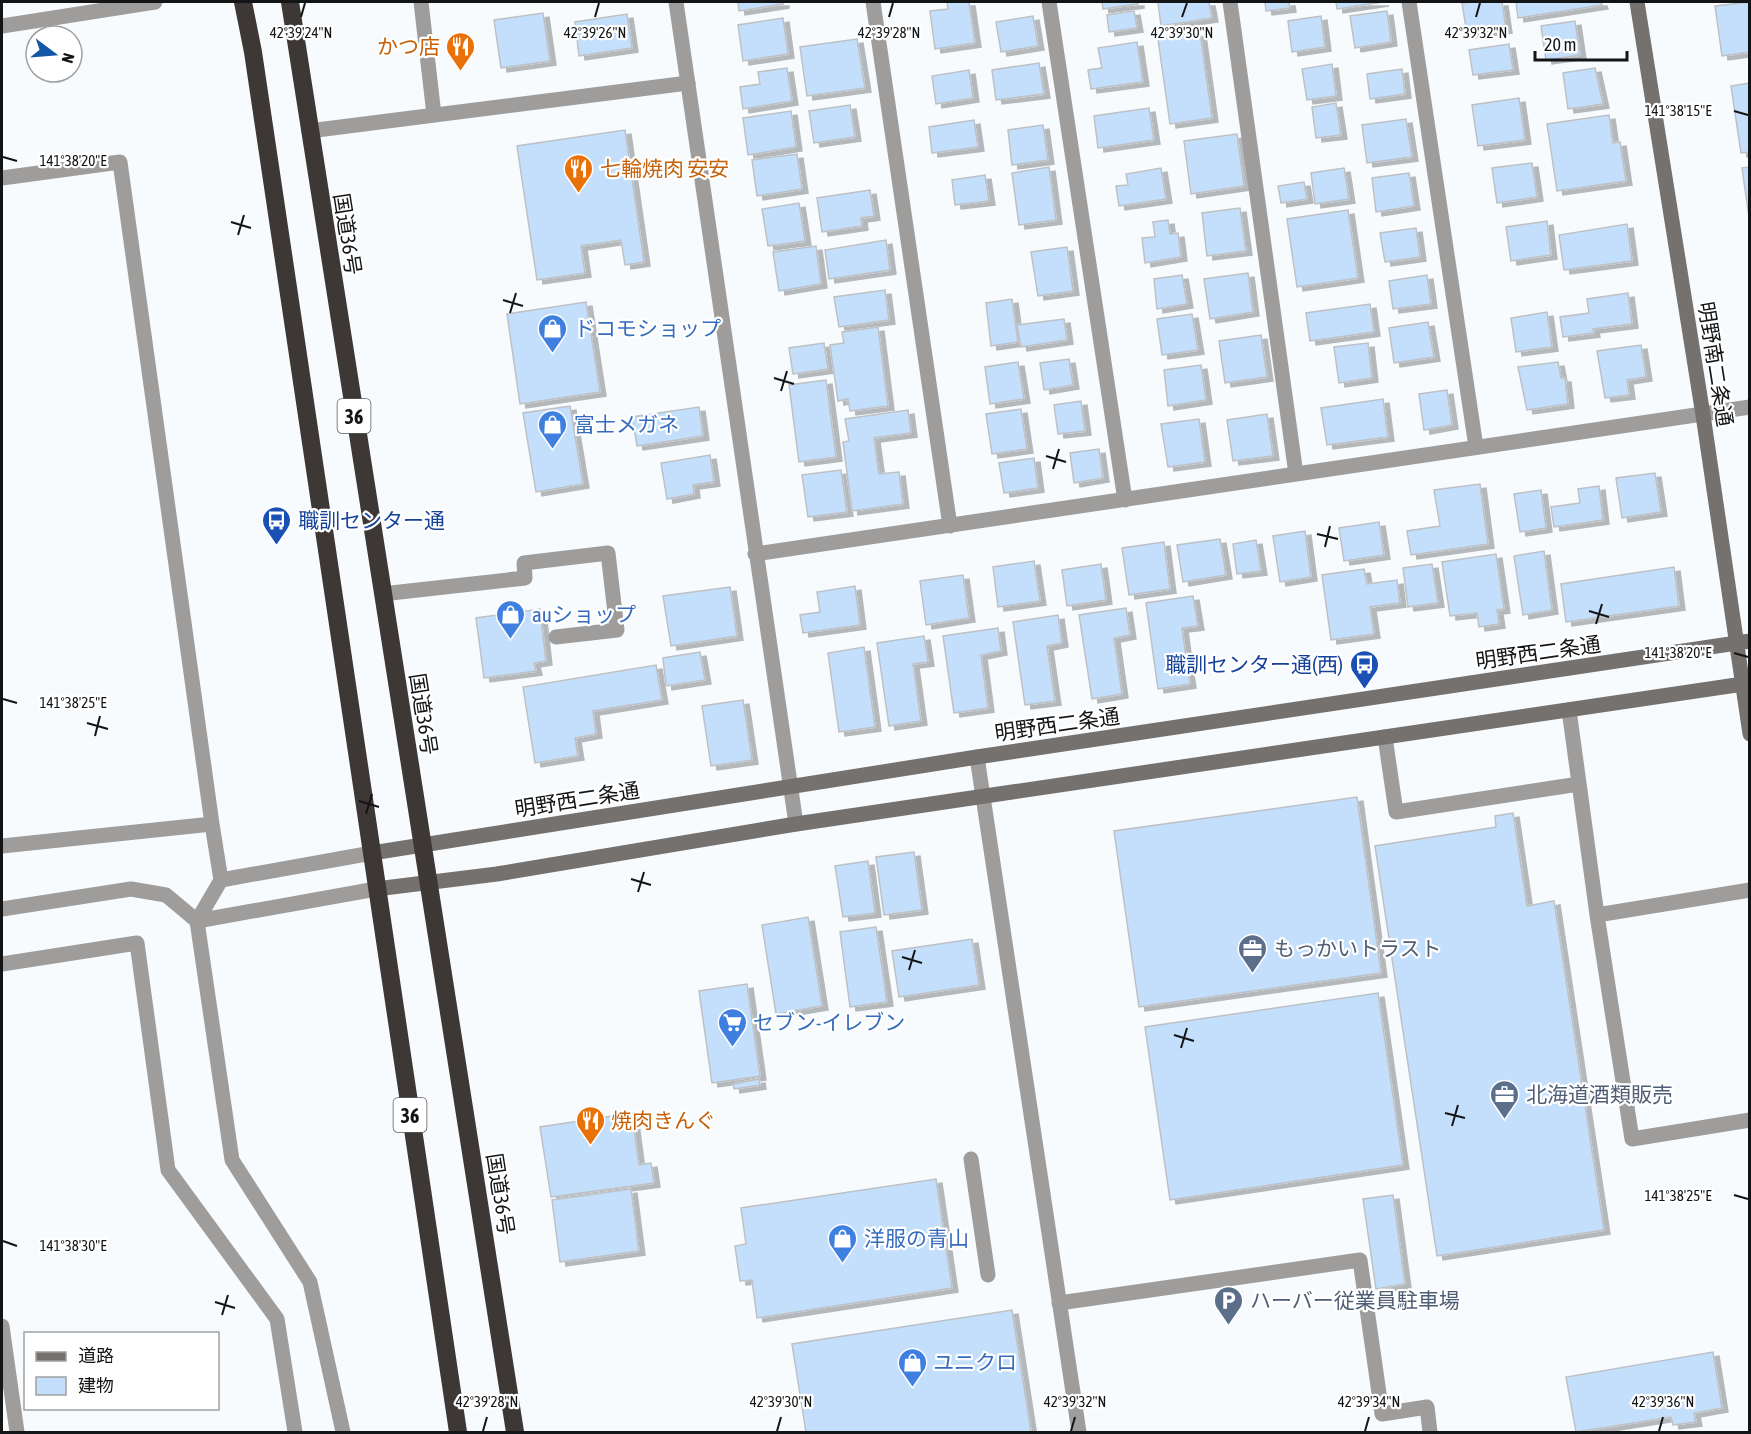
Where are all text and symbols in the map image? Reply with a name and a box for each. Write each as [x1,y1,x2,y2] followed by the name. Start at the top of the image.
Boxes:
[24,24,84,84] north arrow
[270,24,332,41] text: 42°39'24"N
[564,24,626,41] text: 42°39'26"N
[858,24,920,41] text: 42°39'28"N
[1151,24,1213,41] text: 42°39'30"N
[1445,24,1507,41] text: 42°39'32"N
[1535,24,1626,62] scale bar
[445,30,477,72] restaurant icon: かつ店
[377,34,440,58] place label: かつ店
[1544,34,1576,55] text: 20 m
[58,51,78,65] text: N
[1644,102,1712,119] text: 141°38'15"E
[39,152,107,169] text: 141°38'20"E
[563,152,595,194] restaurant icon: 七輪焼肉 安安
[600,156,729,180] place label: 七輪焼肉 安安
[330,191,366,277] street label: 国道36号
[1694,300,1738,428] street label: 明野南二条通
[537,312,569,354] shop icon: ドコモショップ
[574,316,721,340] place label: ドコモショップ
[338,399,370,433] road number: 36
[537,408,569,450] shop icon: 富士メガネ
[574,412,679,436] place label: 富士メガネ
[261,504,293,546] bus stop icon: 職訓センター通
[298,508,445,532] place label: 職訓センター通
[495,598,527,640] shop icon: auショップ
[532,602,636,626] place label: auショップ
[1474,631,1602,673] street label: 明野西二条通
[1644,644,1712,661] text: 141°38'20"E
[1348,648,1380,690] bus stop icon: 職訓センター通(西)
[1165,652,1343,676] place label: 職訓センター通(西)
[406,671,442,757] street label: 国道36号
[39,694,107,711] text: 141°38'25"E
[993,703,1121,745] street label: 明野西二条通
[513,777,641,821] street label: 明野西二条通
[1237,932,1269,974] office icon: もっかいトラスト
[1274,936,1442,960] place label: もっかいトラスト
[716,1006,748,1048] supermarket icon: セブン-イレブン
[753,1010,905,1034] place label: セブン-イレブン
[1489,1078,1521,1120] office icon: 北海道酒類販売
[1526,1082,1673,1106] place label: 北海道酒類販売
[394,1098,426,1132] road number: 36
[574,1104,606,1146] restaurant icon: 焼肉きんぐ
[611,1108,716,1132] place label: 焼肉きんぐ
[483,1151,519,1237] street label: 国道36号
[1644,1187,1712,1204] text: 141°38'25"E
[827,1222,859,1264] shop icon: 洋服の青山
[864,1226,969,1250] place label: 洋服の青山
[39,1237,107,1254] text: 141°38'30"E
[1213,1284,1245,1326] parking icon: ハーバー従業員駐車場
[1250,1288,1460,1312] place label: ハーバー従業員駐車場
[24,1332,219,1410] legend
[78,1345,114,1366] text: 道路
[896,1346,928,1388] shop icon: ユニクロ
[933,1350,1017,1374] place label: ユニクロ
[78,1375,114,1396] text: 建物
[456,1393,518,1410] text: 42°39'28"N
[750,1393,812,1410] text: 42°39'30"N
[1044,1393,1106,1410] text: 42°39'32"N
[1338,1393,1400,1410] text: 42°39'34"N
[1632,1393,1694,1410] text: 42°39'36"N

